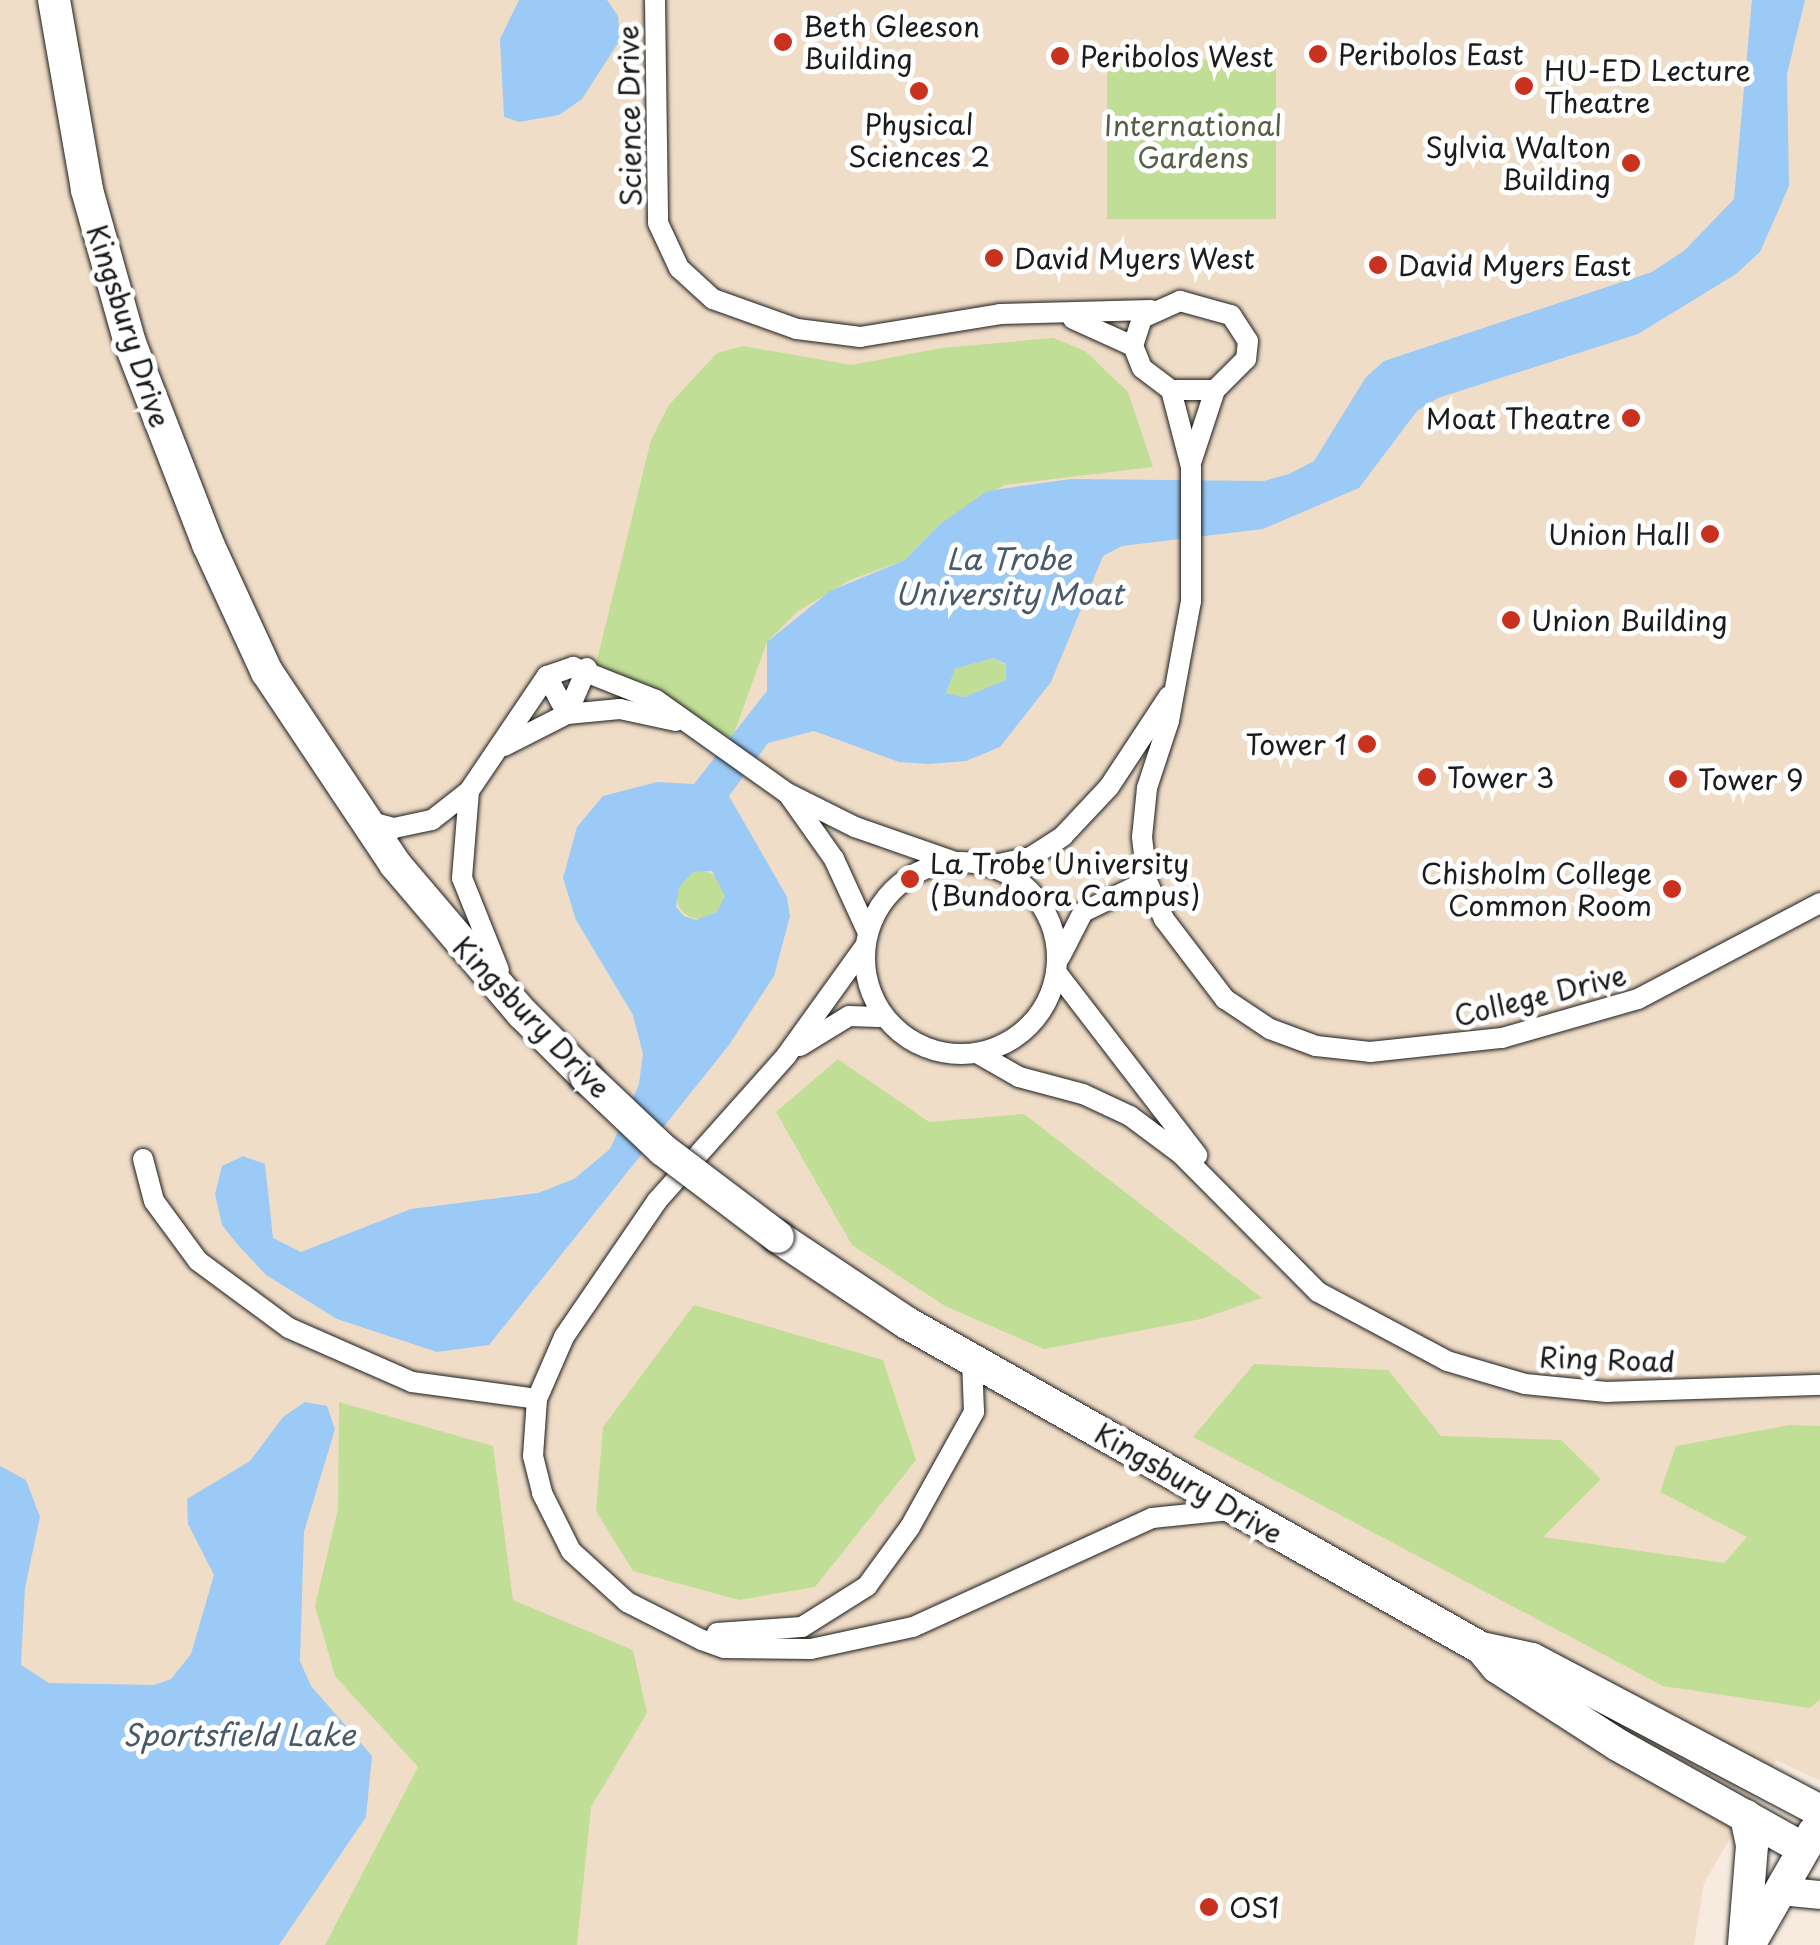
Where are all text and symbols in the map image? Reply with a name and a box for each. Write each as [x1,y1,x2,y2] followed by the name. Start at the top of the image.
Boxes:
[803,9,978,75] place label: Beth Gleeson Building
[611,24,647,208] street label: Science Drive
[772,31,794,53] marker: Beth Gleeson Building
[1338,37,1524,71] place label: Peribolos East
[1080,39,1274,73] place label: Peribolos West
[1307,43,1329,65] marker: Peribolos East
[1049,45,1071,67] marker: Peribolos West
[1544,53,1751,119] place label: HU-ED Lecture Theatre
[1513,75,1535,97] marker: HU-ED Lecture Theatre
[908,80,930,102] marker: Physical Sciences 2
[847,107,991,173] place label: Physical Sciences 2
[1104,108,1282,174] park label: International Gardens
[1426,130,1611,196] place label: Sylvia Walton Building
[1620,152,1642,174] marker: Sylvia Walton Building
[80,220,178,432] street label: Kingsbury Drive
[1014,241,1258,275] place label: David Myers West
[983,247,1005,269] marker: David Myers West
[1398,248,1635,282] place label: David Myers East
[1367,254,1389,276] marker: David Myers East
[1426,401,1611,435] place label: Moat Theatre
[1620,407,1642,429] marker: Moat Theatre
[1547,517,1690,551] place label: Union Hall
[1699,523,1721,545] marker: Union Hall
[895,540,1123,610] water label: La Trobe University Moat
[1531,603,1729,637] place label: Union Building
[1500,609,1522,631] marker: Union Building
[1247,727,1347,761] place label: Tower 1
[1356,733,1378,755] marker: Tower 1
[1447,760,1553,794] place label: Tower 3
[1698,762,1802,796] place label: Tower 9
[1416,766,1438,788] marker: Tower 3
[1667,768,1689,790] marker: Tower 9
[930,846,1201,912] place label: La Trobe University (Bundoora Campus)
[1420,856,1652,922] place label: Chisholm College Common Room
[899,868,921,890] marker: La Trobe University (Bundoora Campus)
[1661,878,1683,900] marker: Chisholm College Common Room
[446,929,618,1105] street label: Kingsbury Drive
[1450,957,1630,1033] street label: College Drive
[1538,1340,1676,1378] street label: Ring Road
[1088,1415,1290,1551] street label: Kingsbury Drive
[123,1716,355,1752] water label: Sportsfield Lake
[1229,1890,1279,1924] place label: OS1
[1198,1896,1220,1918] marker: OS1

